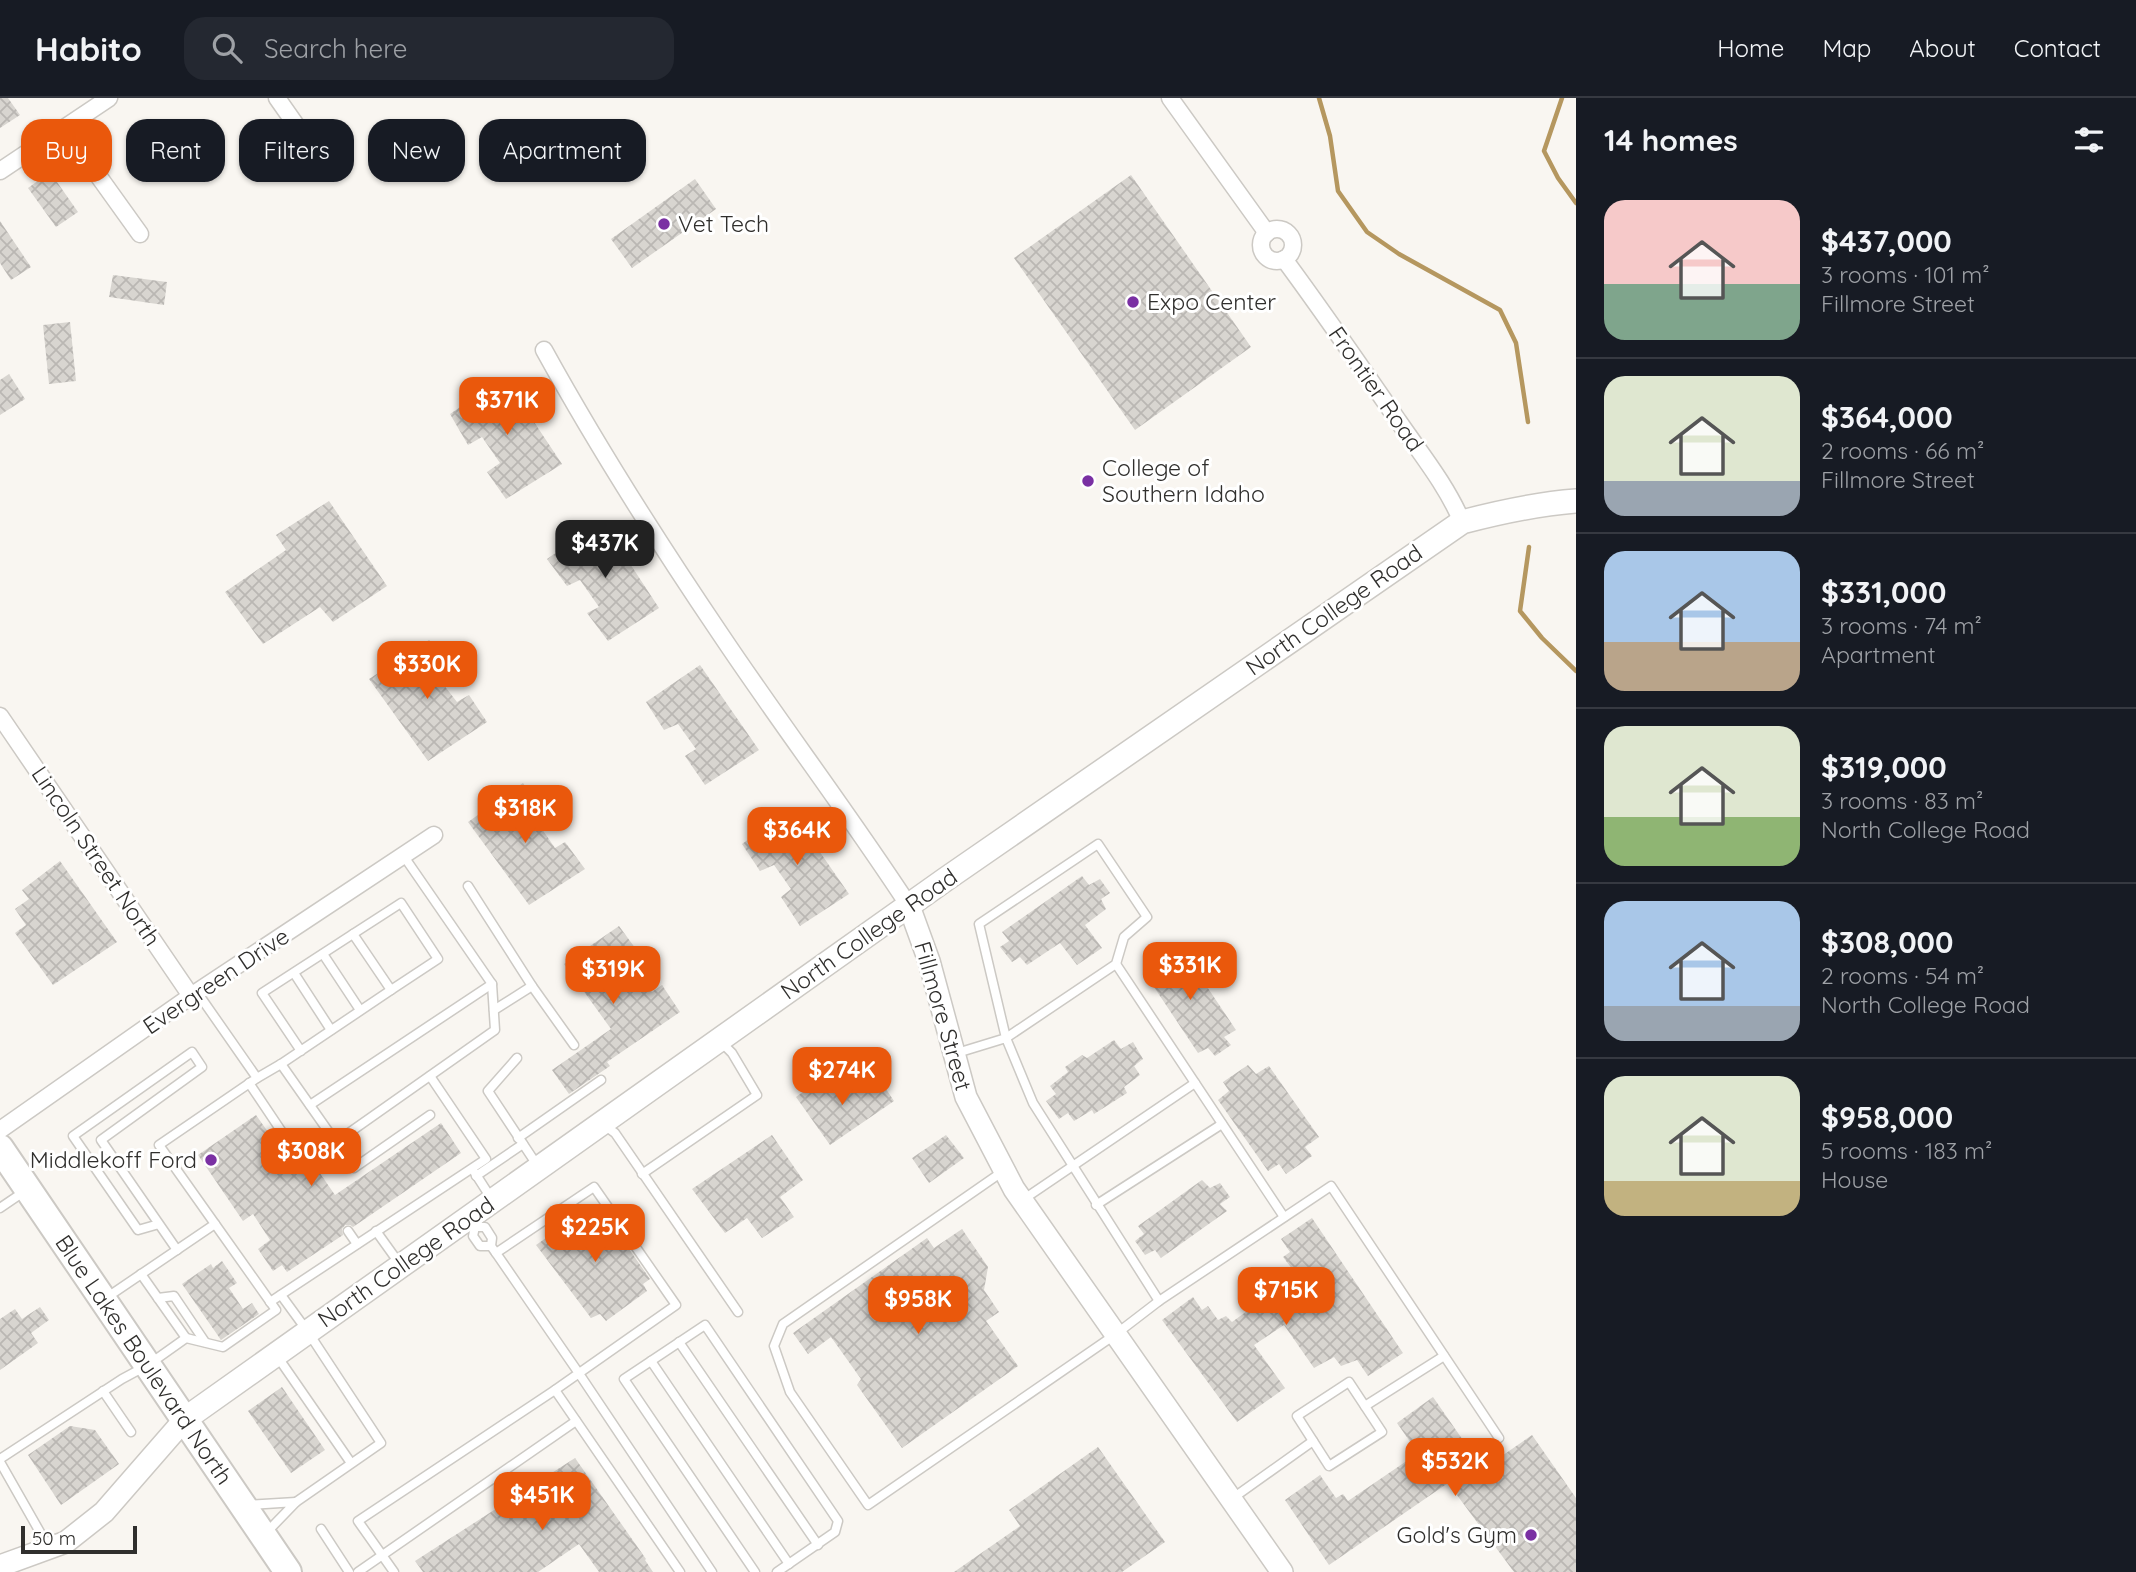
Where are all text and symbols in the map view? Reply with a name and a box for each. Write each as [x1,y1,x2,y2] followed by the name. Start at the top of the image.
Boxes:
[184,17,674,80] search box
[35,28,142,69] text: Habito
[208,29,246,67] icon: search
[264,32,407,65] text: Search here
[1717,33,1784,63] text: Home
[1822,33,1871,63] text: Map
[1909,33,1976,63] text: About
[2014,33,2101,63] text: Contact
[21,119,112,182] chip: Buy
[126,119,225,182] chip: Rent
[239,119,354,182] chip: Filters
[368,119,465,182] chip: New
[479,119,646,182] chip: Apartment
[1604,121,1738,159] text: 14 homes
[2070,121,2108,159] icon: filters
[678,209,769,238] place label: Vet Tech
[656,216,672,232] marker: Vet Tech
[1821,222,1952,260] text: $437,000
[1660,228,1744,312] icon: home
[1821,260,1990,289] text: 3 rooms · 101 m²
[1147,287,1276,316] place label: Expo Center
[1821,289,1975,318] text: Fillmore Street
[1125,294,1141,310] marker: Expo Center
[1323,320,1430,457] street label: Frontier Road
[458,378,556,437] pin: $371K
[475,385,539,414] text: $371K
[1821,398,1953,436] text: $364,000
[1660,404,1744,488] icon: home
[1821,436,1984,465] text: 2 rooms · 66 m²
[1102,453,1265,508] place label: College of Southern Idaho
[1821,465,1975,494] text: Fillmore Street
[1080,473,1096,489] marker: College of Southern Idaho
[556,520,654,580] pin: $437K
[571,528,639,557] text: $437K
[1240,538,1428,681] street label: North College Road
[1821,573,1946,611] text: $331,000
[1660,579,1744,663] icon: home
[1821,611,1982,640] text: 3 rooms · 74 m²
[1821,640,1935,669] text: Apartment
[378,642,476,701] pin: $330K
[393,649,461,678] text: $330K
[1821,748,1947,786] text: $319,000
[1660,754,1744,838] icon: home
[26,760,167,951] street label: Lincoln Street North
[476,786,574,845] pin: $318K
[1821,786,1983,815] text: 3 rooms · 83 m²
[494,793,556,822] text: $318K
[748,808,846,867] pin: $364K
[763,815,831,844] text: $364K
[1821,815,2030,844] text: North College Road
[775,862,963,1005] street label: North College Road
[137,921,294,1040] street label: Evergreen Drive
[1821,923,1953,961] text: $308,000
[1660,929,1744,1013] icon: home
[908,938,979,1094] street label: Fillmore Street
[1141,942,1239,1002] pin: $331K
[564,946,662,1006] pin: $319K
[1159,950,1221,979] text: $331K
[581,954,645,983] text: $319K
[1821,961,1984,990] text: 2 rooms · 54 m²
[1821,990,2030,1019] text: North College Road
[793,1048,891,1107] pin: $274K
[808,1055,876,1084] text: $274K
[1821,1098,1953,1136] text: $958,000
[1660,1104,1744,1188] icon: home
[262,1128,360,1188] pin: $308K
[277,1136,345,1165] text: $308K
[1821,1136,1992,1165] text: 5 rooms · 183 m²
[30,1145,197,1174] place label: Middlekoff Ford
[203,1152,219,1168] marker: Middlekoff Ford
[1821,1165,1888,1194] text: House
[312,1190,500,1333] street label: North College Road
[546,1204,644,1264] pin: $225K
[561,1212,629,1241] text: $225K
[49,1229,239,1490] street label: Blue Lakes Boulevard North
[1237,1268,1335,1327] pin: $715K
[1254,1275,1318,1304] text: $715K
[869,1276,967,1336] pin: $958K
[884,1284,952,1313] text: $958K
[1406,1438,1504,1498] pin: $532K
[1421,1446,1489,1475] text: $532K
[493,1472,591,1532] pin: $451K
[510,1480,574,1509] text: $451K
[1397,1520,1517,1549] place label: Gold's Gym
[21,1523,136,1555] scale bar
[32,1526,76,1550] text: 50 m
[1523,1527,1539,1543] marker: Gold's Gym

